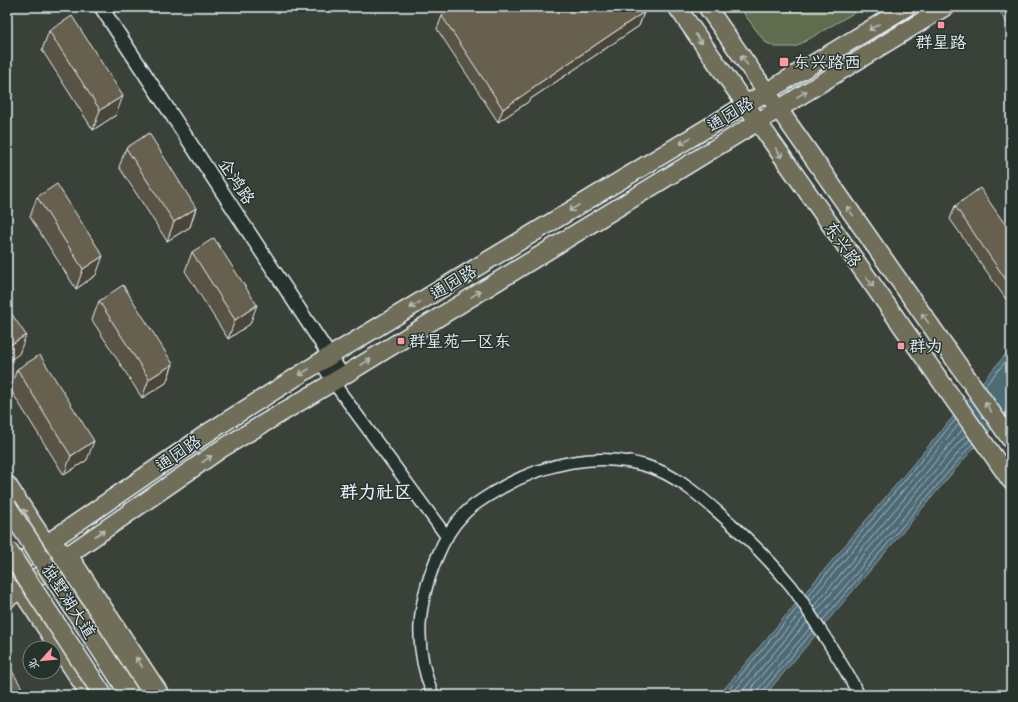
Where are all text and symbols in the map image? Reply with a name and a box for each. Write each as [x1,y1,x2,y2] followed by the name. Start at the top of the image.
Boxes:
[936,20,946,30] marker: 群星路
[869,23,880,31] one-way arrow
[916,31,967,56] place label: 群星路
[695,33,703,44] one-way arrow
[793,51,861,76] place label: 东兴路西
[740,54,748,65] one-way arrow
[778,56,790,68] marker: 东兴路西
[796,90,808,98] one-way arrow
[702,91,759,139] street label: 通园路
[680,137,691,145] one-way arrow
[775,147,783,158] one-way arrow
[211,154,260,210] street label: 企鸿路
[568,205,580,213] one-way arrow
[846,206,854,217] one-way arrow
[817,217,867,273] street label: 东兴路
[425,259,482,307] street label: 通园路
[866,276,874,287] one-way arrow
[470,290,481,298] one-way arrow
[409,301,421,309] one-way arrow
[921,312,929,323] one-way arrow
[409,330,511,355] place label: 群星苑一区东
[909,335,943,360] place label: 群力
[396,336,406,346] marker: 群星苑一区东
[896,341,906,351] marker: 群力
[360,358,372,366] one-way arrow
[298,369,310,377] one-way arrow
[984,402,992,413] one-way arrow
[151,430,207,479] street label: 通园路
[201,455,212,463] one-way arrow
[340,481,412,507] district label: 群力社区
[22,508,30,520] one-way arrow
[94,529,105,537] one-way arrow
[34,559,101,644] street label: 独墅湖大道
[22,640,62,680] north arrow
[24,656,44,673] text: 北
[135,657,143,668] one-way arrow

